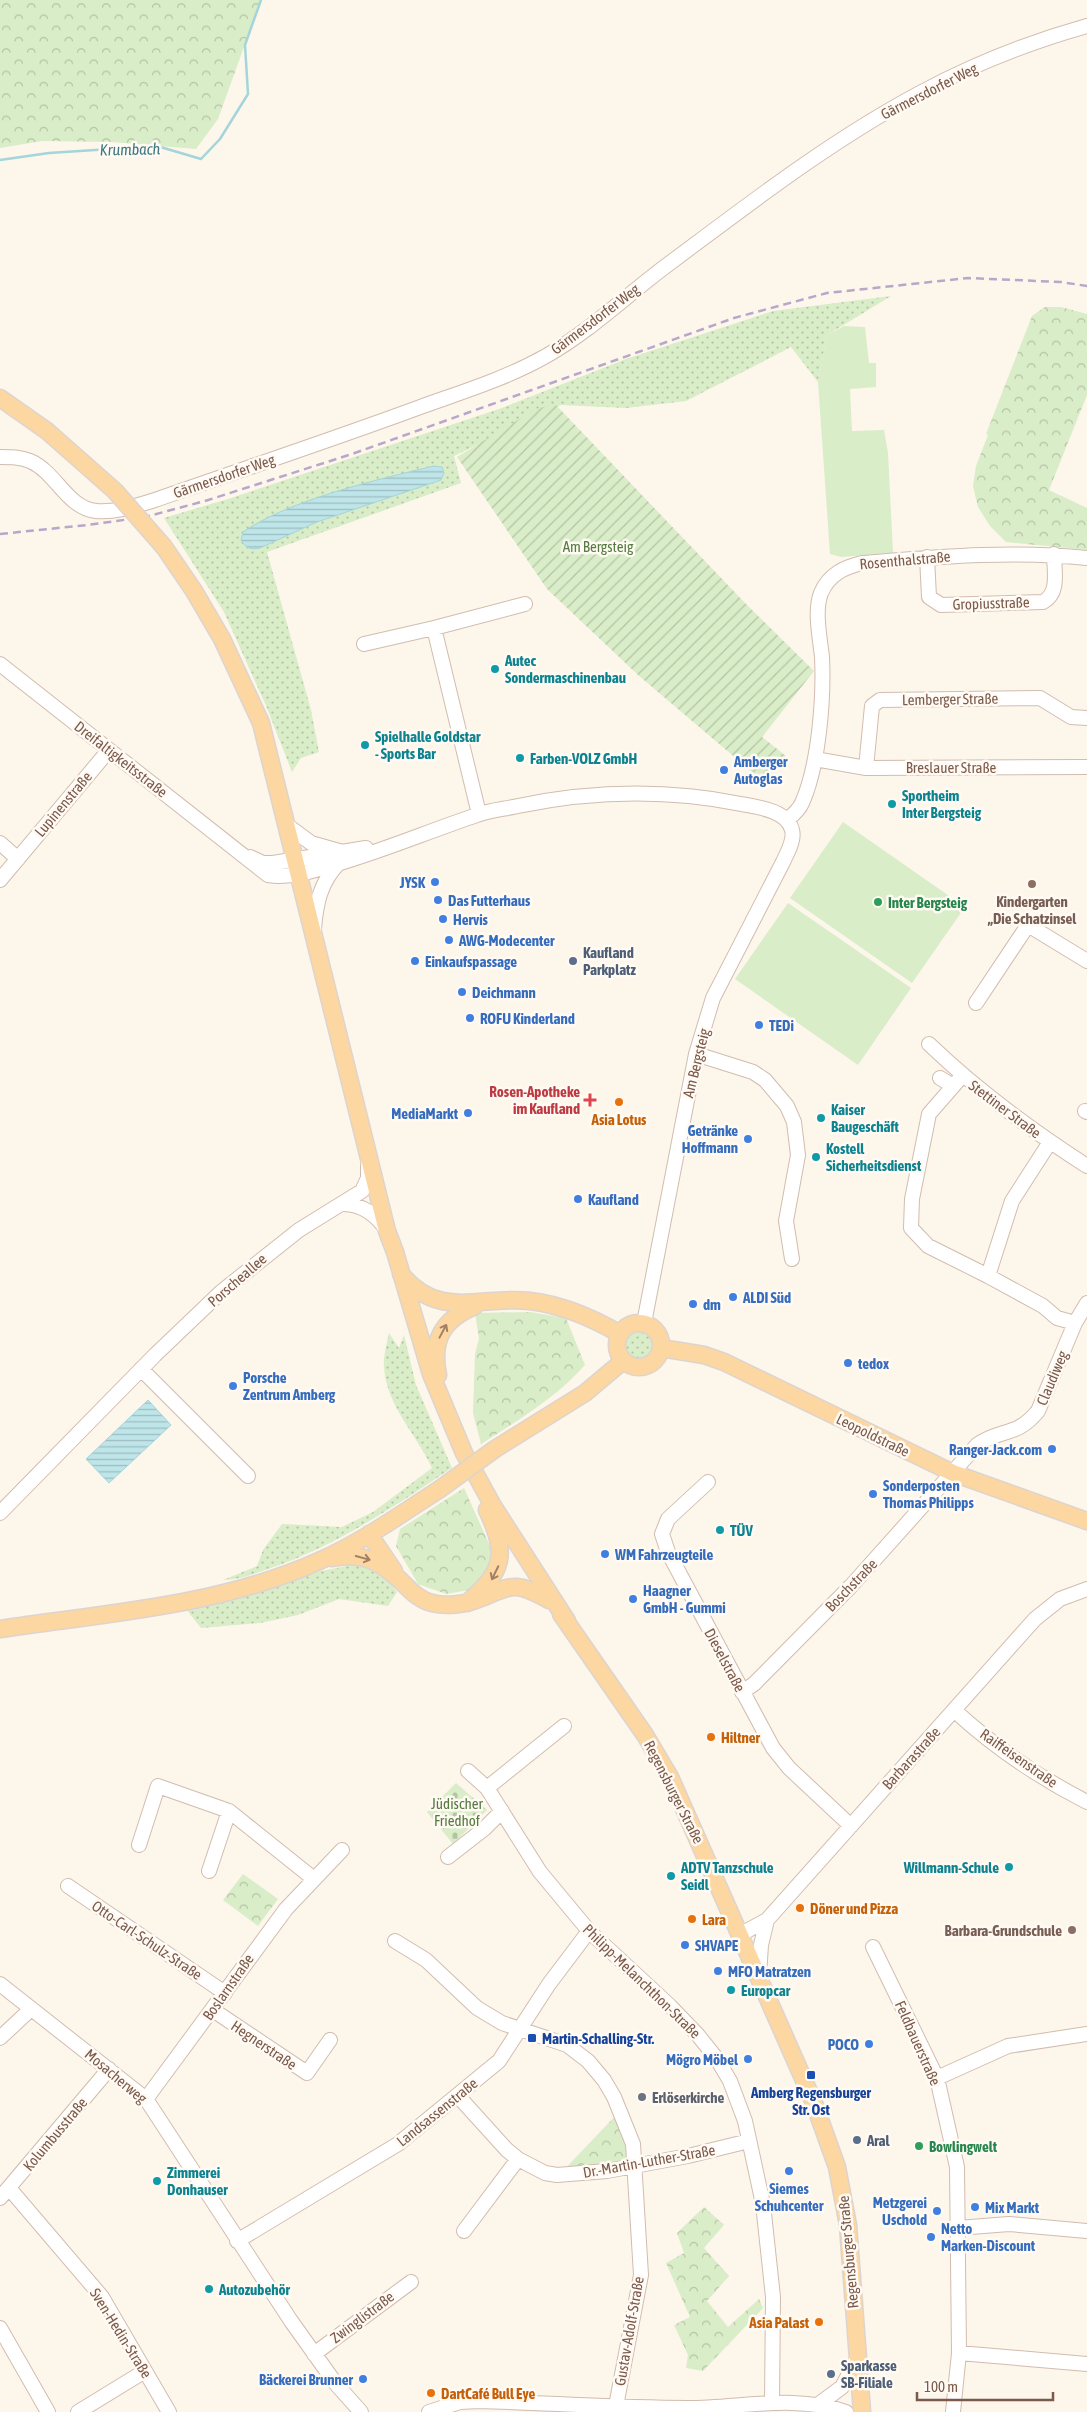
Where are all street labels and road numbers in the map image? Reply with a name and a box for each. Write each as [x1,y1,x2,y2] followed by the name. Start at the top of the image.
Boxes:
[878,59,981,123] street label: Gärmersdorfer Weg
[547,280,643,358] street label: Gärmersdorfer Weg
[171,450,278,501] street label: Gärmersdorfer Weg
[859,548,951,572] street label: Rosenthalstraße
[952,593,1030,613] street label: Gropiusstraße
[902,690,998,708] street label: Lemberger Straße
[71,717,171,801] street label: Dreifaltigkeitsstraße
[906,759,997,776] street label: Breslauer Straße
[31,768,95,840] street label: Lupinenstraße
[679,1026,713,1099] street label: Am Bergsteig
[966,1076,1044,1142] street label: Stettiner Straße
[204,1250,270,1310] street label: Porscheallee
[1033,1348,1071,1408] street label: Claudiweg
[834,1410,913,1460] street label: Leopoldstraße
[822,1555,880,1615] street label: Boschstraße
[701,1625,749,1695] street label: Dieselstraße
[878,1723,944,1793] street label: Barbarastraße
[977,1725,1061,1791] street label: Raiffeisenstraße
[641,1738,707,1846] street label: Regensburger Straße
[89,1897,205,1983] street label: Otto-Carl-Schulz-Straße
[580,1920,704,2042] street label: Philipp-Melanchthon-Straße
[199,1951,257,2023] street label: Boslarnstraße
[892,1998,944,2088] street label: Feldbauerstraße
[228,2017,300,2073] street label: Hegnerstraße
[82,2045,151,2107] street label: Mosacherweg
[393,2074,481,2150] street label: Landsassenstraße
[19,2094,91,2174] street label: Kolumbusstraße
[582,2141,717,2181] street label: Dr.-Martin-Luther-Straße
[835,2195,861,2309] street label: Regensburger Straße
[611,2275,647,2387] street label: Gustav-Adolf-Straße
[87,2285,155,2381] street label: Sven-Hedin-Straße
[327,2288,397,2346] street label: Zwinglistraße

